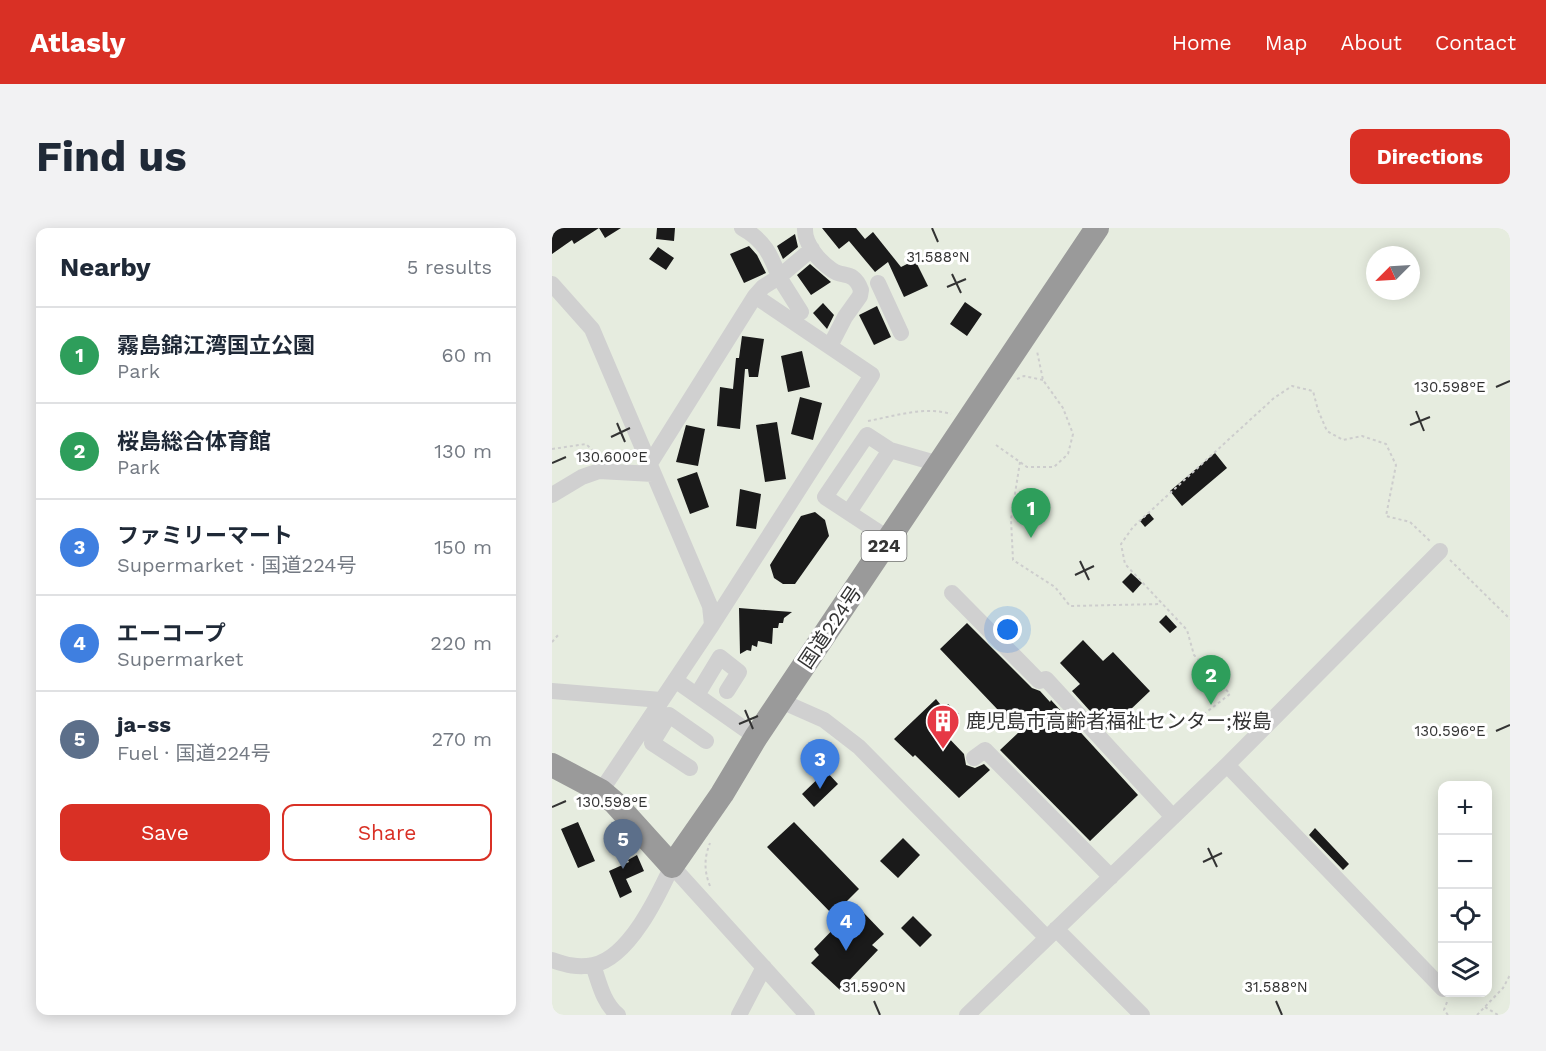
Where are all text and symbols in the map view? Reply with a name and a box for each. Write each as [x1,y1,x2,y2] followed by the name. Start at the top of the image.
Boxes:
[30,26,125,59] text: Atlasly
[1172,30,1232,55] text: Home
[1265,30,1308,55] text: Map
[1341,30,1402,55] text: About
[1435,30,1516,55] text: Contact
[1350,129,1510,184] button: Directions
[36,132,187,181] text: Find us
[1366,246,1420,300] north arrow
[906,248,970,266] text: 31.588°N
[60,252,151,282] text: Nearby
[407,255,492,279] text: 5 results
[117,333,315,358] text: 霧島錦江湾国立公園
[75,343,84,367] text: 1
[442,343,492,367] text: 60 m
[117,359,160,383] text: Park
[1414,378,1486,396] text: 130.598°E
[117,429,271,454] text: 桜島総合体育館
[74,439,85,463] text: 2
[434,439,492,463] text: 130 m
[576,448,648,466] text: 130.600°E
[117,455,160,479] text: Park
[1012,488,1050,538] pin: 1
[117,523,293,548] text: ファミリーマート
[862,531,906,561] road number: 224
[74,535,85,559] text: 3
[434,535,492,559] text: 150 m
[117,553,357,577] text: Supermarket · 国道224号
[794,581,866,673] street label: 国道224号
[993,615,1022,644] your location
[117,621,226,646] text: エーコープ
[73,631,86,655] text: 4
[430,631,492,655] text: 220 m
[117,647,243,671] text: Supermarket
[1192,656,1230,705] pin: 2
[925,703,961,750] building icon: 鹿児島市高齢者福祉センター;桜島
[966,709,1272,733] place label: 鹿児島市高齢者福祉センター;桜島
[117,712,171,737] text: ja-ss
[1414,722,1486,740] text: 130.596°E
[74,727,85,751] text: 5
[432,727,492,751] text: 270 m
[800,740,840,789] pin: 3
[117,741,271,765] text: Fuel · 国道224号
[1438,781,1492,997] map controls
[1438,781,1492,835] button: +
[576,793,648,811] text: 130.598°E
[60,804,270,861] button: Save
[282,804,492,861] button: Share
[604,820,642,869] pin: 5
[1438,835,1492,889] button: −
[1438,889,1492,943] button: locate
[826,902,866,951] pin: 4
[1438,943,1492,997] button: layers
[842,978,906,996] text: 31.590°N
[1244,978,1308,996] text: 31.588°N

